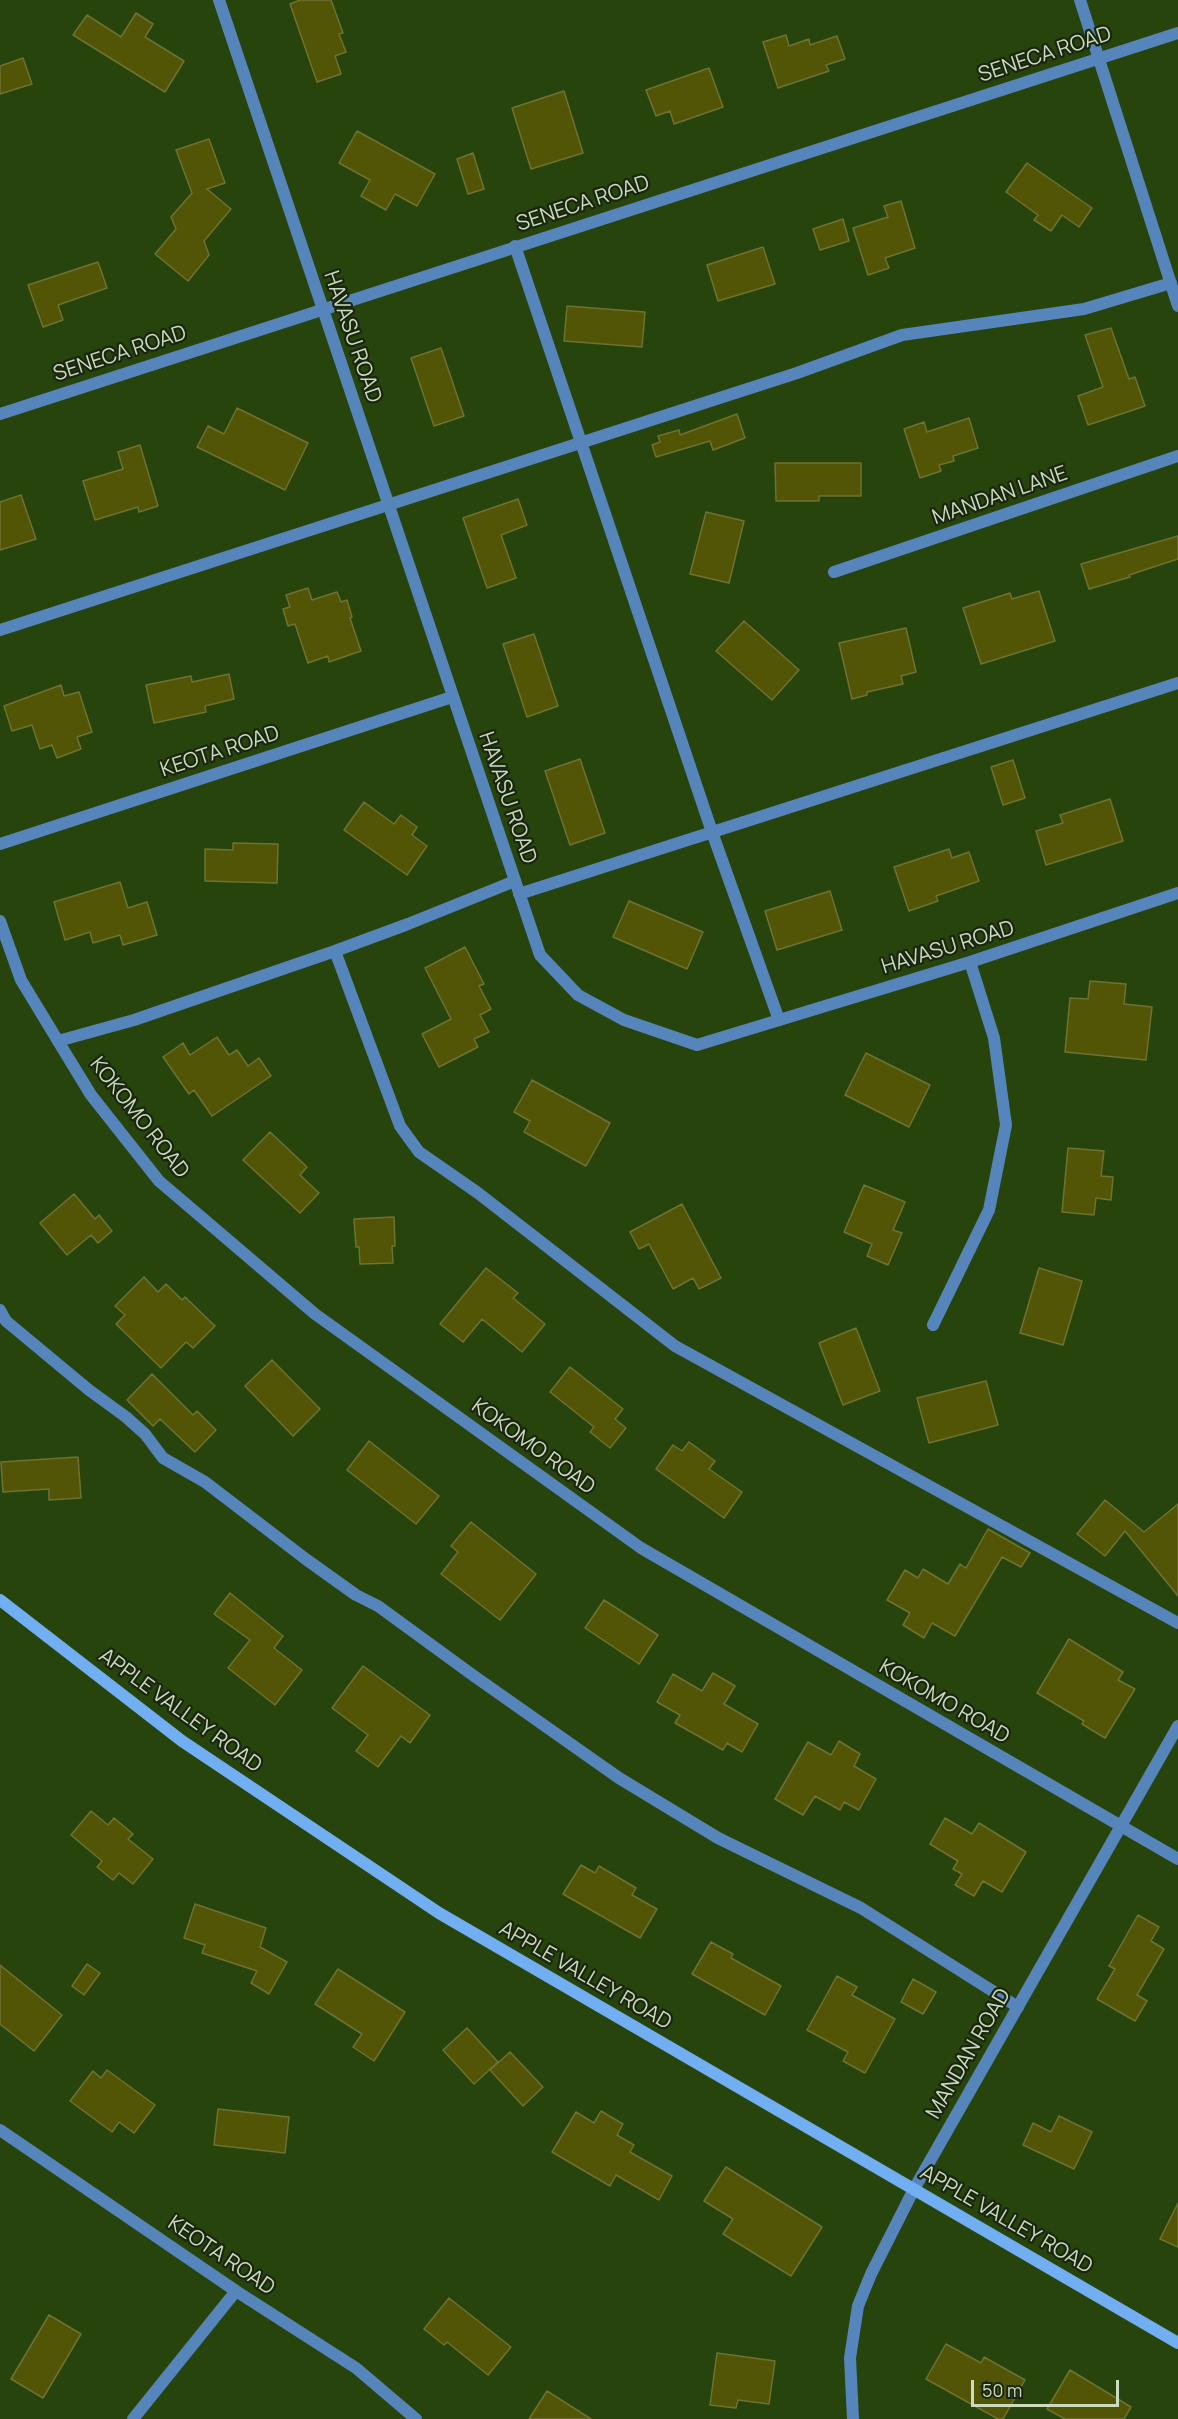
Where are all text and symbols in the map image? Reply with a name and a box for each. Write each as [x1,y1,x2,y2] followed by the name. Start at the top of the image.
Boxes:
[975,22,1115,88] street label: SENECA ROAD
[513,171,653,237] street label: SENECA ROAD
[318,268,386,406] street label: HAVASU ROAD
[50,321,190,387] street label: SENECA ROAD
[929,461,1071,531] street label: MANDAN LANE
[157,721,283,783] street label: KEOTA ROAD
[473,729,541,867] street label: HAVASU ROAD
[879,916,1017,980] street label: HAVASU ROAD
[84,1053,194,1183] street label: KOKOMO ROAD
[466,1394,600,1500] street label: KOKOMO ROAD
[94,1644,266,1778] street label: APPLE VALLEY ROAD
[874,1654,1014,1750] street label: KOKOMO ROAD
[494,1916,676,2036] street label: APPLE VALLEY ROAD
[922,1984,1016,2124] street label: MANDAN ROAD
[915,2160,1097,2280] street label: APPLE VALLEY ROAD
[163,2211,279,2301] street label: KEOTA ROAD
[974,2368,1122,2406] scale bar
[982,2378,1022,2402] text: 50 m

